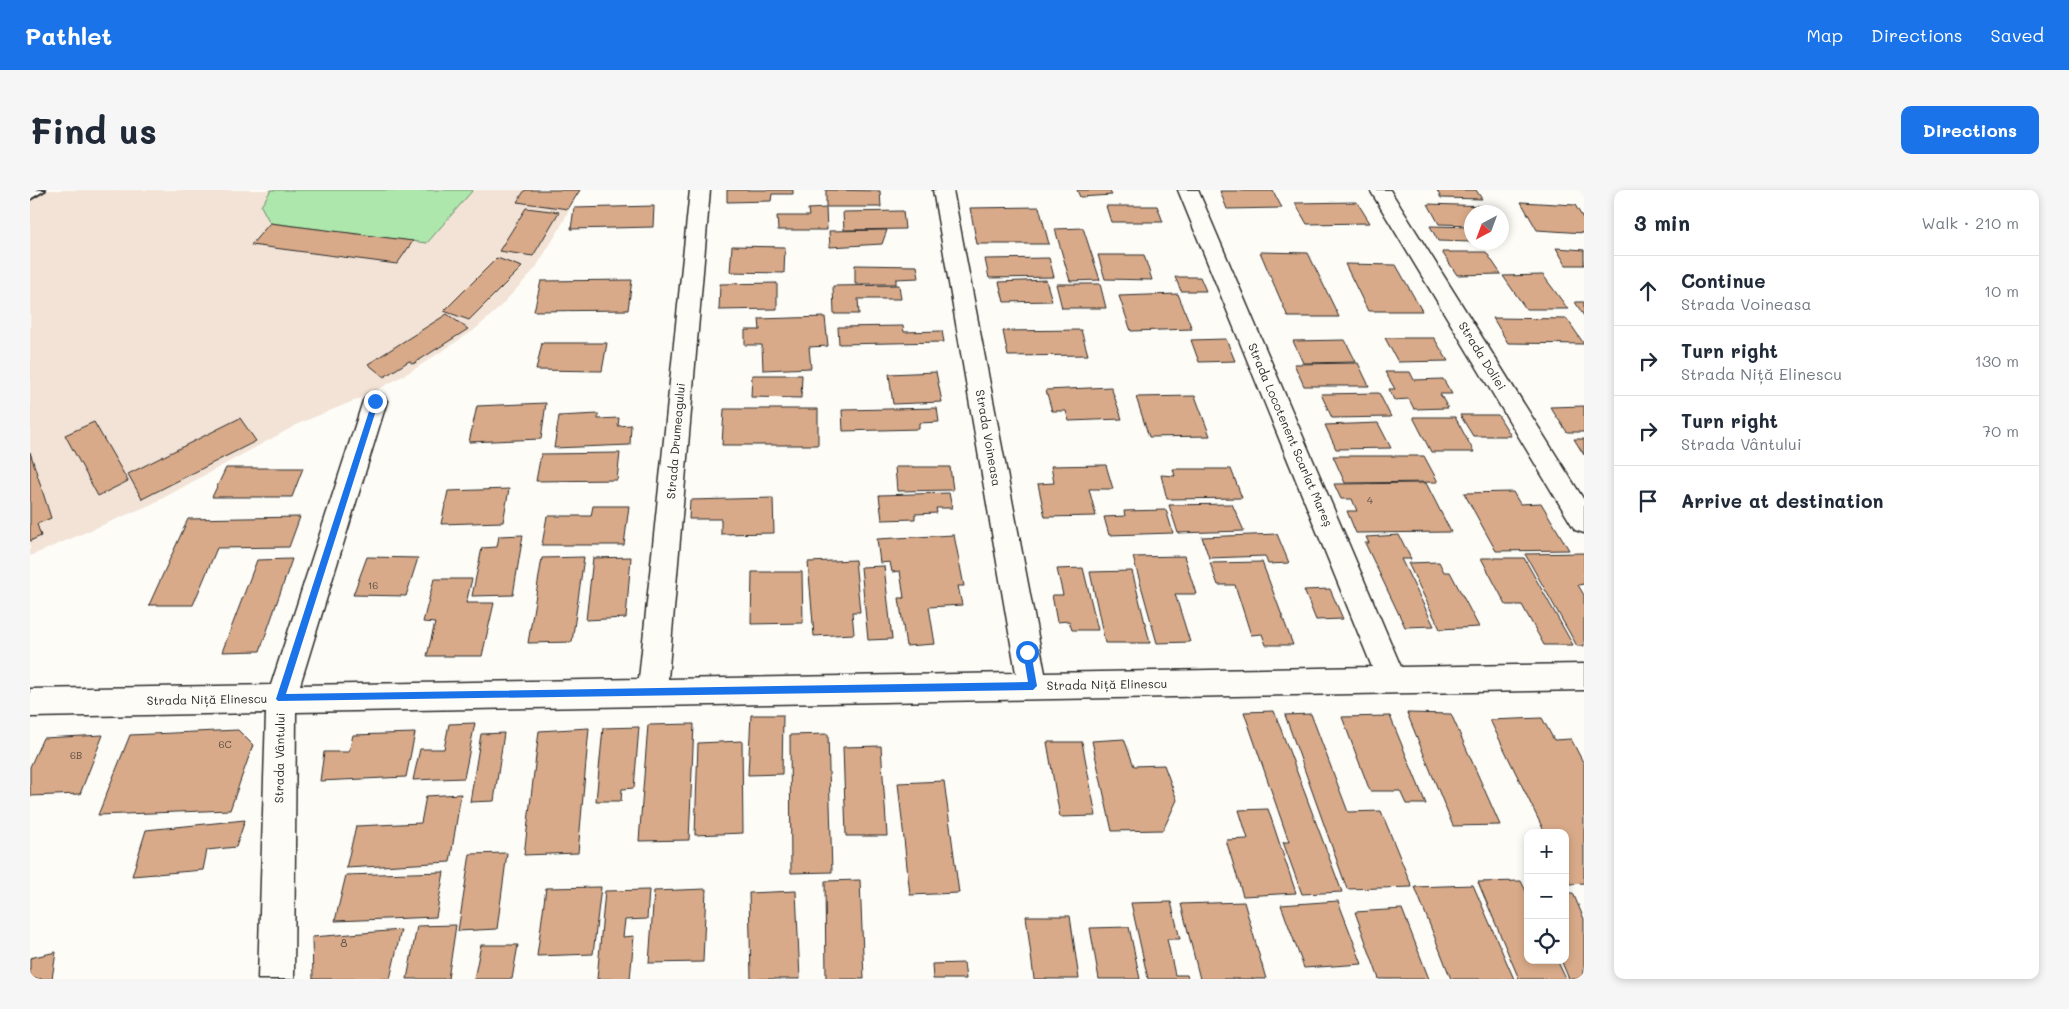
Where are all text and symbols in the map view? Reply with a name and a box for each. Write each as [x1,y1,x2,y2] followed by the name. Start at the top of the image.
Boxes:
[25,20,112,51] text: Pathlet
[1806,23,1843,47] text: Map
[1871,23,1963,47] text: Directions
[1991,23,2044,47] text: Saved
[1901,106,2039,154] button: Directions
[30,107,157,153] text: Find us
[1464,205,1509,250] north arrow
[1634,209,1690,236] text: 3 min
[1921,212,2019,233] text: Walk · 210 m
[1681,268,1766,293] text: Continue
[1634,277,1662,305] icon: ahead
[1984,280,2019,301] text: 10 m
[1681,293,1811,314] text: Strada Voineasa
[1456,318,1510,393] street label: Strada Doliei
[1681,338,1778,363] text: Turn right
[1245,340,1337,529] street label: Strada Locotenent Scarlat Mareș
[1634,347,1662,375] icon: right
[1975,350,2019,371] text: 130 m
[1681,363,1842,384] text: Strada Niță Elinescu
[662,382,688,500] street label: Strada Drumeagului
[973,388,1005,487] street label: Strada Voineasa
[364,390,387,413] route end
[1681,408,1778,433] text: Turn right
[1634,417,1662,445] icon: right
[1982,420,2019,441] text: 70 m
[1681,433,1802,454] text: Strada Vântului
[1634,487,1662,515] icon: arrive
[1681,488,1884,513] text: Arrive at destination
[1367,493,1373,507] house number: 4
[368,578,378,592] house number: 16
[1016,641,1039,664] route start
[1047,675,1167,693] street label: Strada Niță Elinescu
[147,690,267,708] street label: Strada Niță Elinescu
[270,713,288,803] street label: Strada Vântului
[218,737,232,751] house number: 6C
[70,748,82,762] house number: 6B
[1524,829,1569,964] map controls
[1524,829,1569,874] button: +
[1524,874,1569,919] button: −
[1524,919,1569,964] button: locate
[340,934,348,950] house number: 8

